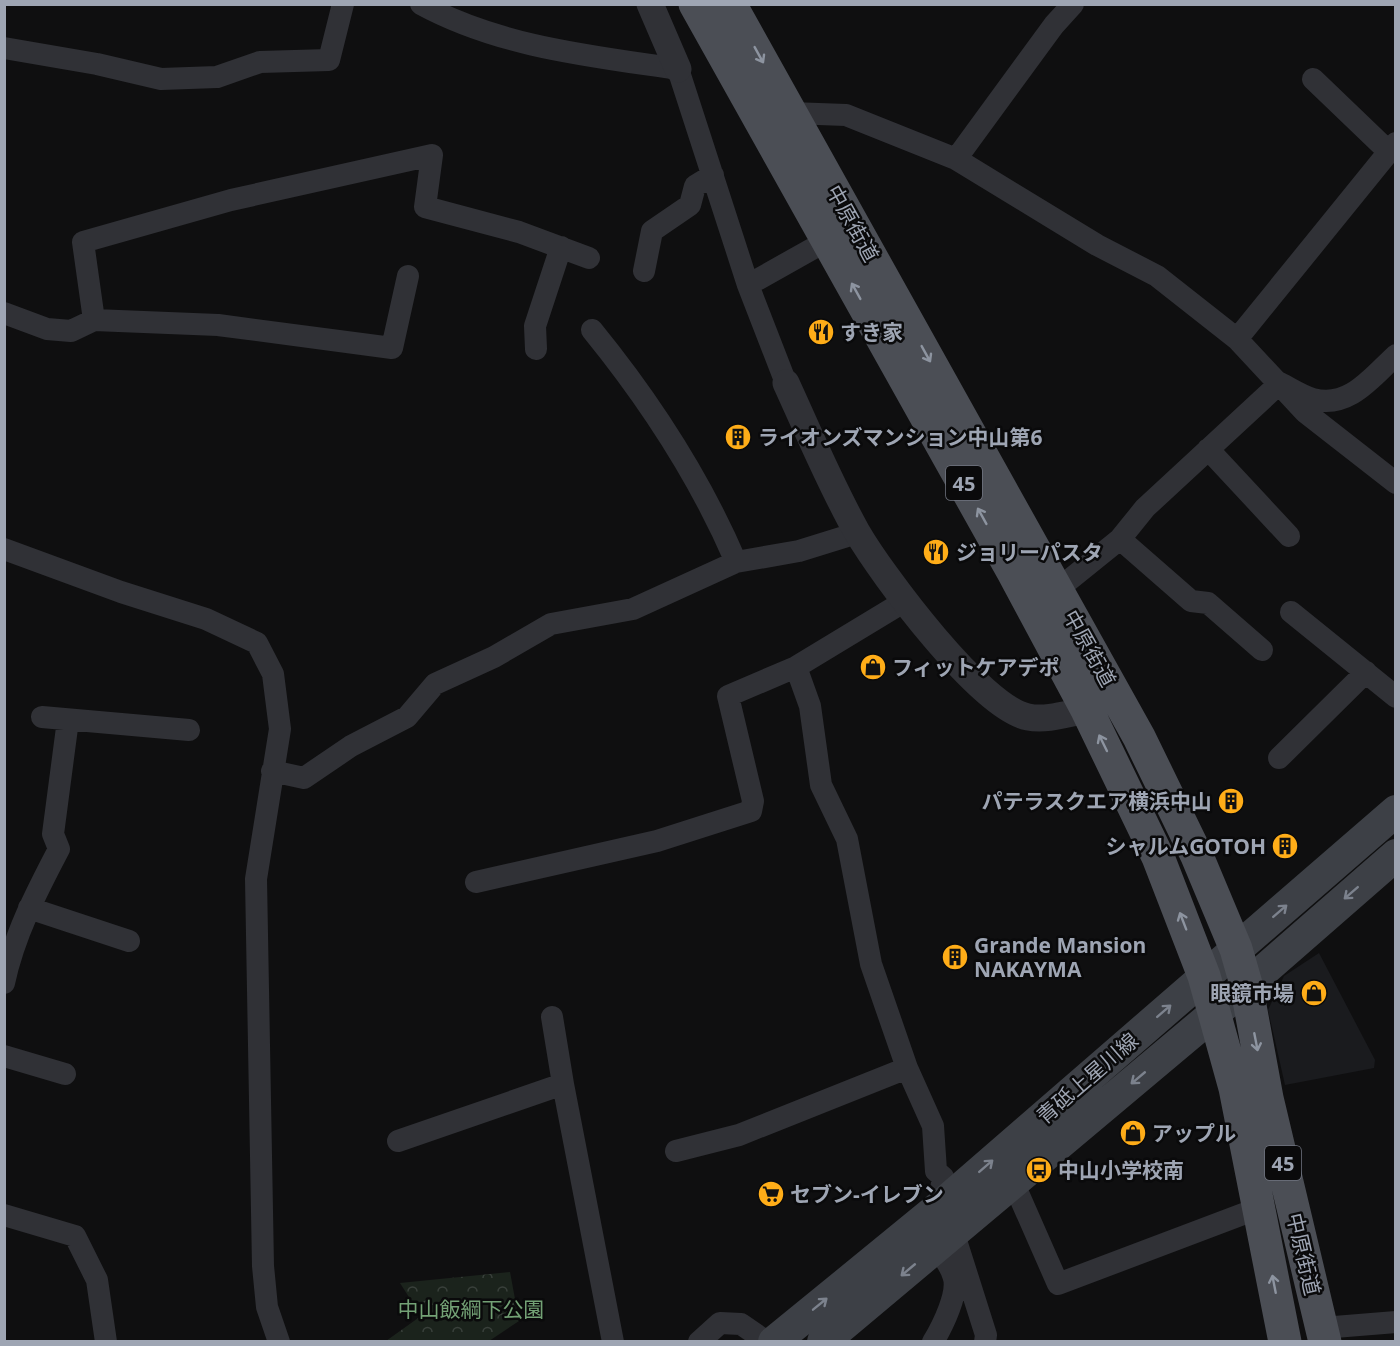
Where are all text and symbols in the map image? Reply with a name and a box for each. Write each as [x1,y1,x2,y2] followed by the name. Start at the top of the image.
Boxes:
[753,46,765,63] one-way arrow
[820,179,886,267] street label: 中原街道
[850,282,861,300] one-way arrow
[806,317,836,347] restaurant icon: すき家
[840,318,903,346] place label: すき家
[921,344,932,362] one-way arrow
[723,422,753,452] building icon: ライオンズマンション中山第6
[758,423,1043,451] place label: ライオンズマンション中山第6
[946,466,982,500] road number: 45
[976,507,987,525] one-way arrow
[921,537,951,567] restaurant icon: ジョリーパスタ
[956,538,1103,566] place label: ジョリーパスタ
[1057,604,1123,692] street label: 中原街道
[858,652,888,682] shop icon: フィットケアデポ
[892,653,1060,681] place label: フィットケアデポ
[1097,735,1109,753] one-way arrow
[1216,786,1246,816] building icon: パテラスクエア横浜中山
[981,787,1212,815] place label: パテラスクエア横浜中山
[1270,831,1300,861] building icon: シャルムGOTOH
[1106,832,1266,860] place label: シャルムGOTOH
[1344,886,1359,900] one-way arrow
[1272,904,1288,917] one-way arrow
[1177,912,1188,931] one-way arrow
[974,931,1146,983] place label: Grande Mansion NAKAYMA
[940,942,970,972] building icon: Grande Mansion NAKAYMA
[1299,978,1329,1008] shop icon: 眼鏡市場
[1210,979,1294,1007] place label: 眼鏡市場
[1156,1004,1172,1017] one-way arrow
[1030,1026,1144,1130] street label: 青砥上星川線
[1251,1032,1262,1051] one-way arrow
[1130,1071,1146,1084] one-way arrow
[1118,1118,1148,1148] shop icon: アップル
[1152,1119,1236,1147] place label: アップル
[1265,1146,1301,1180] road number: 45
[1024,1155,1054,1185] bus stop icon: 中山小学校南
[1058,1156,1184,1184] place label: 中山小学校南
[978,1159,993,1173] one-way arrow
[756,1179,786,1209] supermarket icon: セブン-イレブン
[790,1180,944,1208] place label: セブン-イレブン
[1281,1210,1327,1298] street label: 中原街道
[900,1263,916,1276] one-way arrow
[1268,1275,1279,1294] one-way arrow
[398,1295,545,1323] park label: 中山飯綱下公園
[812,1298,828,1311] one-way arrow

